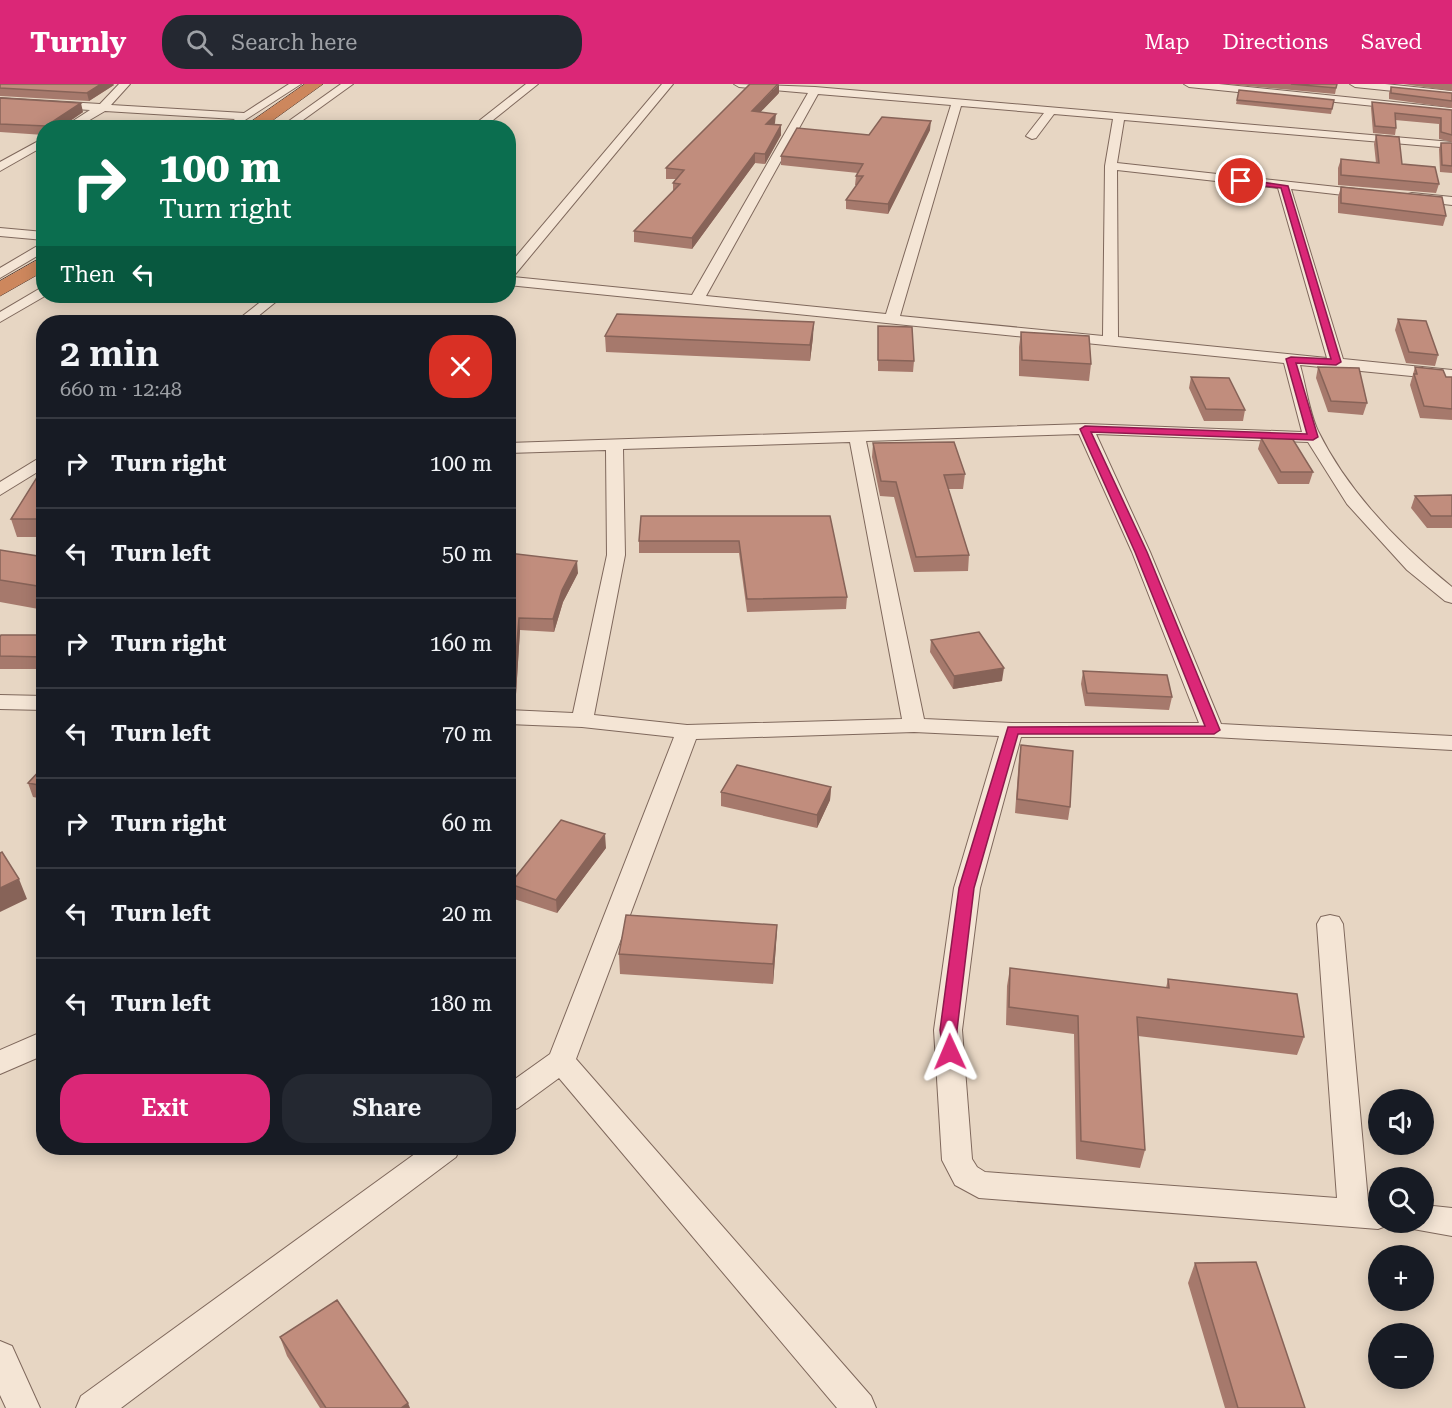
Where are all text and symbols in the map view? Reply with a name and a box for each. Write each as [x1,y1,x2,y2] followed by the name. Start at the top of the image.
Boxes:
[162,15,582,69] search box
[30,26,126,59] text: Turnly
[183,26,216,59] icon: search
[231,30,357,55] text: Search here
[1145,30,1189,54] text: Map
[1222,30,1328,54] text: Directions
[1361,30,1422,54] text: Saved
[159,143,281,192] text: 100 m
[60,144,138,222] icon: right
[1215,155,1266,206] pin
[1224,164,1257,197] icon: arrive
[159,193,292,225] text: Turn right
[127,258,160,291] icon: left
[60,262,115,287] text: Then
[60,333,159,375] text: 2 min
[429,335,492,398] button: close
[60,377,182,401] text: 660 m · 12:48
[60,447,93,480] icon: right
[111,451,226,476] text: Turn right
[429,451,492,476] text: 100 m
[60,537,93,570] icon: left
[111,541,211,566] text: Turn left
[442,541,492,566] text: 50 m
[60,627,93,660] icon: right
[111,631,226,656] text: Turn right
[429,631,492,656] text: 160 m
[60,717,93,750] icon: left
[111,721,211,746] text: Turn left
[442,721,492,746] text: 70 m
[60,807,93,840] icon: right
[111,811,226,836] text: Turn right
[442,811,492,836] text: 60 m
[60,897,93,930] icon: left
[111,901,211,926] text: Turn left
[442,901,492,926] text: 20 m
[60,987,93,1020] icon: left
[111,991,211,1016] text: Turn left
[429,991,492,1016] text: 180 m
[918,1020,982,1084] position arrow
[60,1074,270,1143] button: Exit
[282,1074,492,1143] button: Share
[1368,1089,1434,1389] map controls
[1368,1089,1434,1155] button: sound
[1368,1167,1434,1233] button: search
[1368,1245,1434,1311] button: +
[1368,1323,1434,1389] button: −

